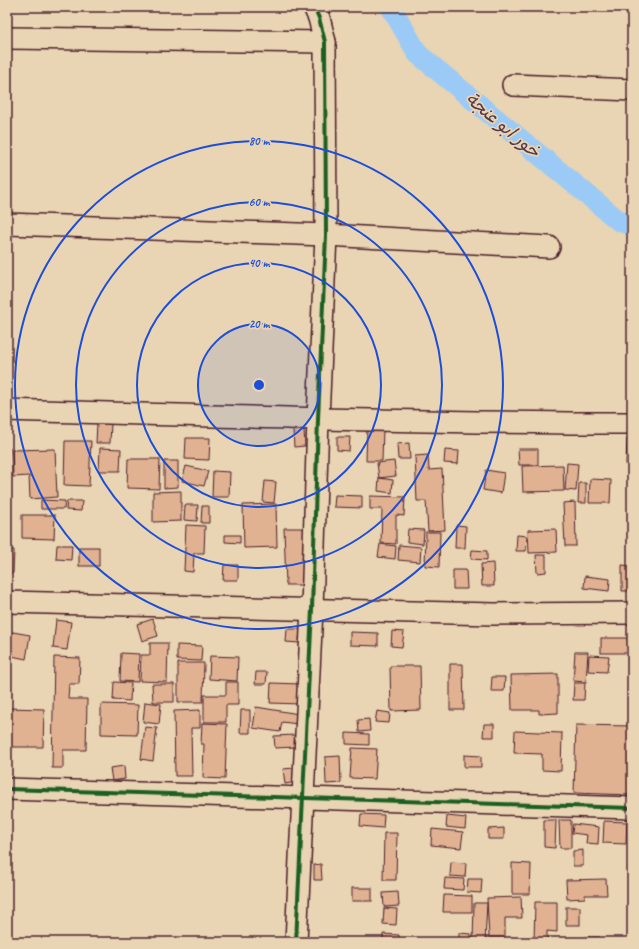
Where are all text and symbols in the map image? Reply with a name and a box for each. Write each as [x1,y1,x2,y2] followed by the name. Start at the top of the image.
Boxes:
[461,88,545,163] water label: خور ابو عنجة
[249,133,270,149] text: 80 m
[249,194,271,210] text: 60 m
[249,255,270,271] text: 40 m
[249,316,270,332] text: 20 m
[252,378,266,392] centre of rings

